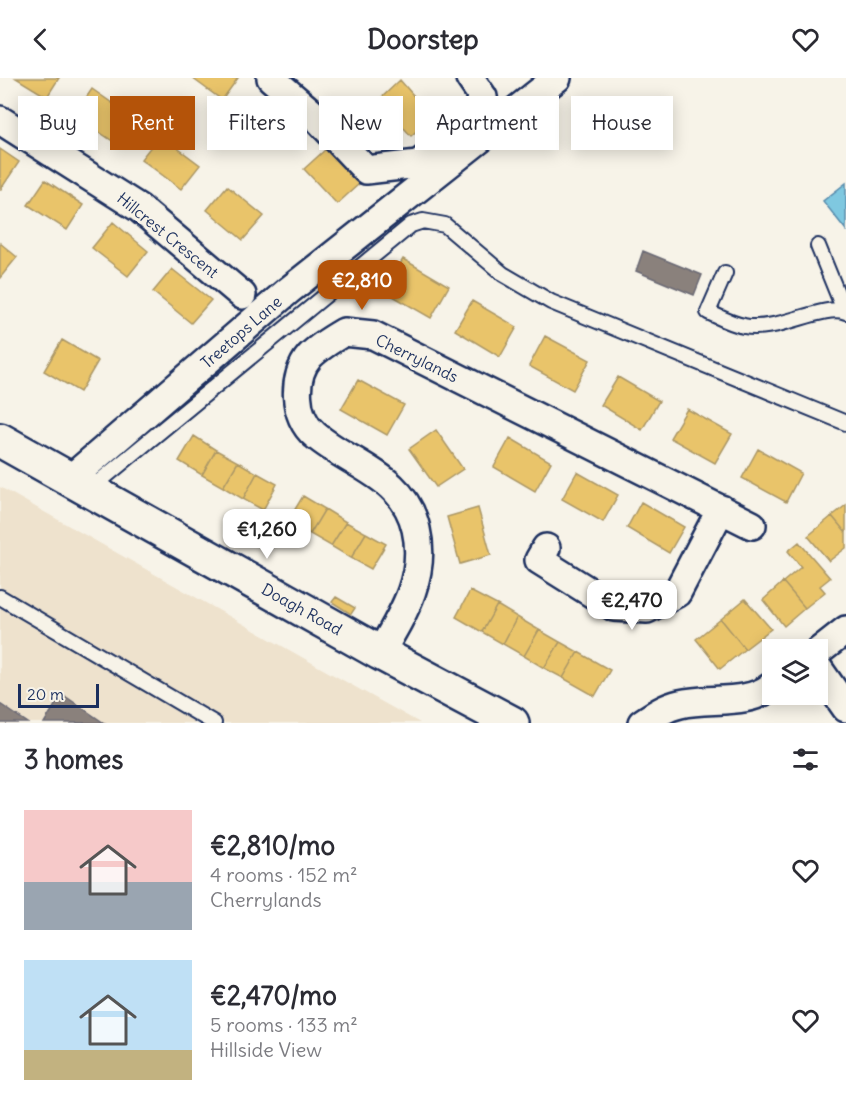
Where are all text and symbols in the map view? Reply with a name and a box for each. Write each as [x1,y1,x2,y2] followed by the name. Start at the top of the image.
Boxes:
[367,22,479,56] text: Doorstep
[24,23,57,56] icon: back
[789,23,822,56] icon: heart
[18,96,98,150] chip: Buy
[110,96,195,150] chip: Rent
[207,96,307,150] chip: Filters
[319,96,403,150] chip: New
[415,96,559,150] chip: Apartment
[571,96,673,150] chip: House
[113,188,223,282] street label: Hillcrest Crescent
[313,260,411,311] pin: €2,810
[332,267,392,292] text: €2,810
[196,291,286,373] street label: Treetops Lane
[373,329,461,387] street label: Cherrylands
[218,509,316,560] pin: €1,260
[237,516,297,541] text: €1,260
[258,579,346,639] street label: Doagh Road
[583,580,681,631] pin: €2,470
[601,587,663,612] text: €2,470
[762,639,828,705] map controls
[762,639,828,705] button: layers
[18,681,99,708] scale bar
[27,684,64,704] text: 20 m
[24,743,123,776] text: 3 homes
[789,743,822,776] icon: filters
[210,829,335,862] text: €2,810/mo
[72,834,144,906] icon: home
[789,854,822,887] icon: heart
[210,862,358,887] text: 4 rooms · 152 m²
[210,887,322,912] text: Cherrylands
[210,979,337,1012] text: €2,470/mo
[72,984,144,1056] icon: home
[789,1004,822,1037] icon: heart
[210,1012,358,1037] text: 5 rooms · 133 m²
[210,1037,322,1062] text: Hillside View

